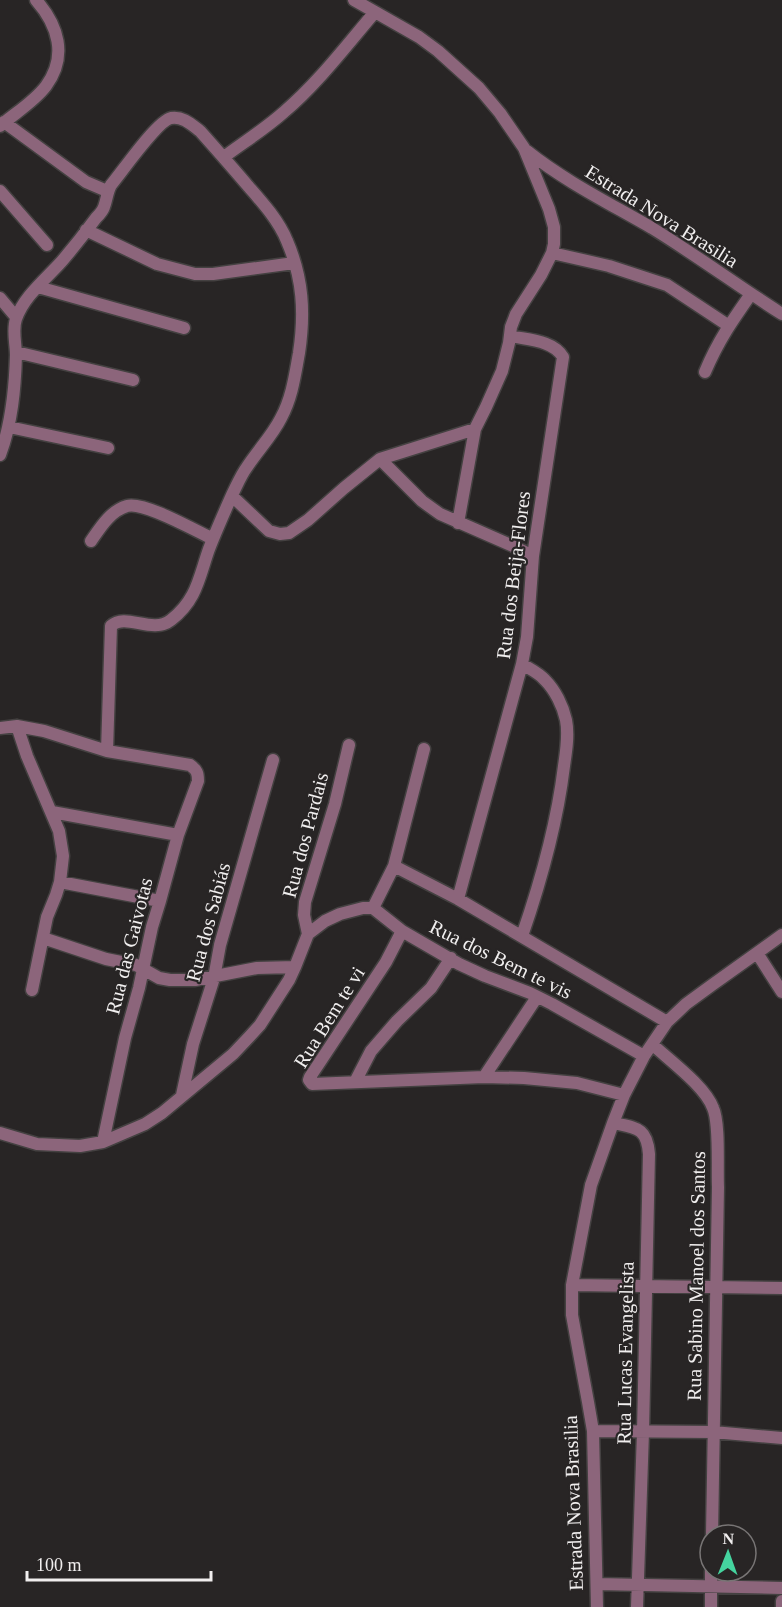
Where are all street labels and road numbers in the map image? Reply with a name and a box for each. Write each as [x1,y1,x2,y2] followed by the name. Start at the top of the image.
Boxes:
[582,160,742,272] street label: Estrada Nova Brasilia
[492,490,535,660] street label: Rua dos Beija-Flores
[278,770,332,900] street label: Rua dos Pardais
[182,860,234,984] street label: Rua dos Sabiás
[101,875,157,1017] street label: Rua das Gaivotas
[426,915,576,1003] street label: Rua dos Bem te vis
[289,962,369,1072] street label: Rua Bem te vi
[683,1151,709,1401] street label: Rua Sabino Manoel dos Santos
[612,1261,639,1445] street label: Rua Lucas Evangelista
[559,1415,587,1591] street label: Estrada Nova Brasilia

